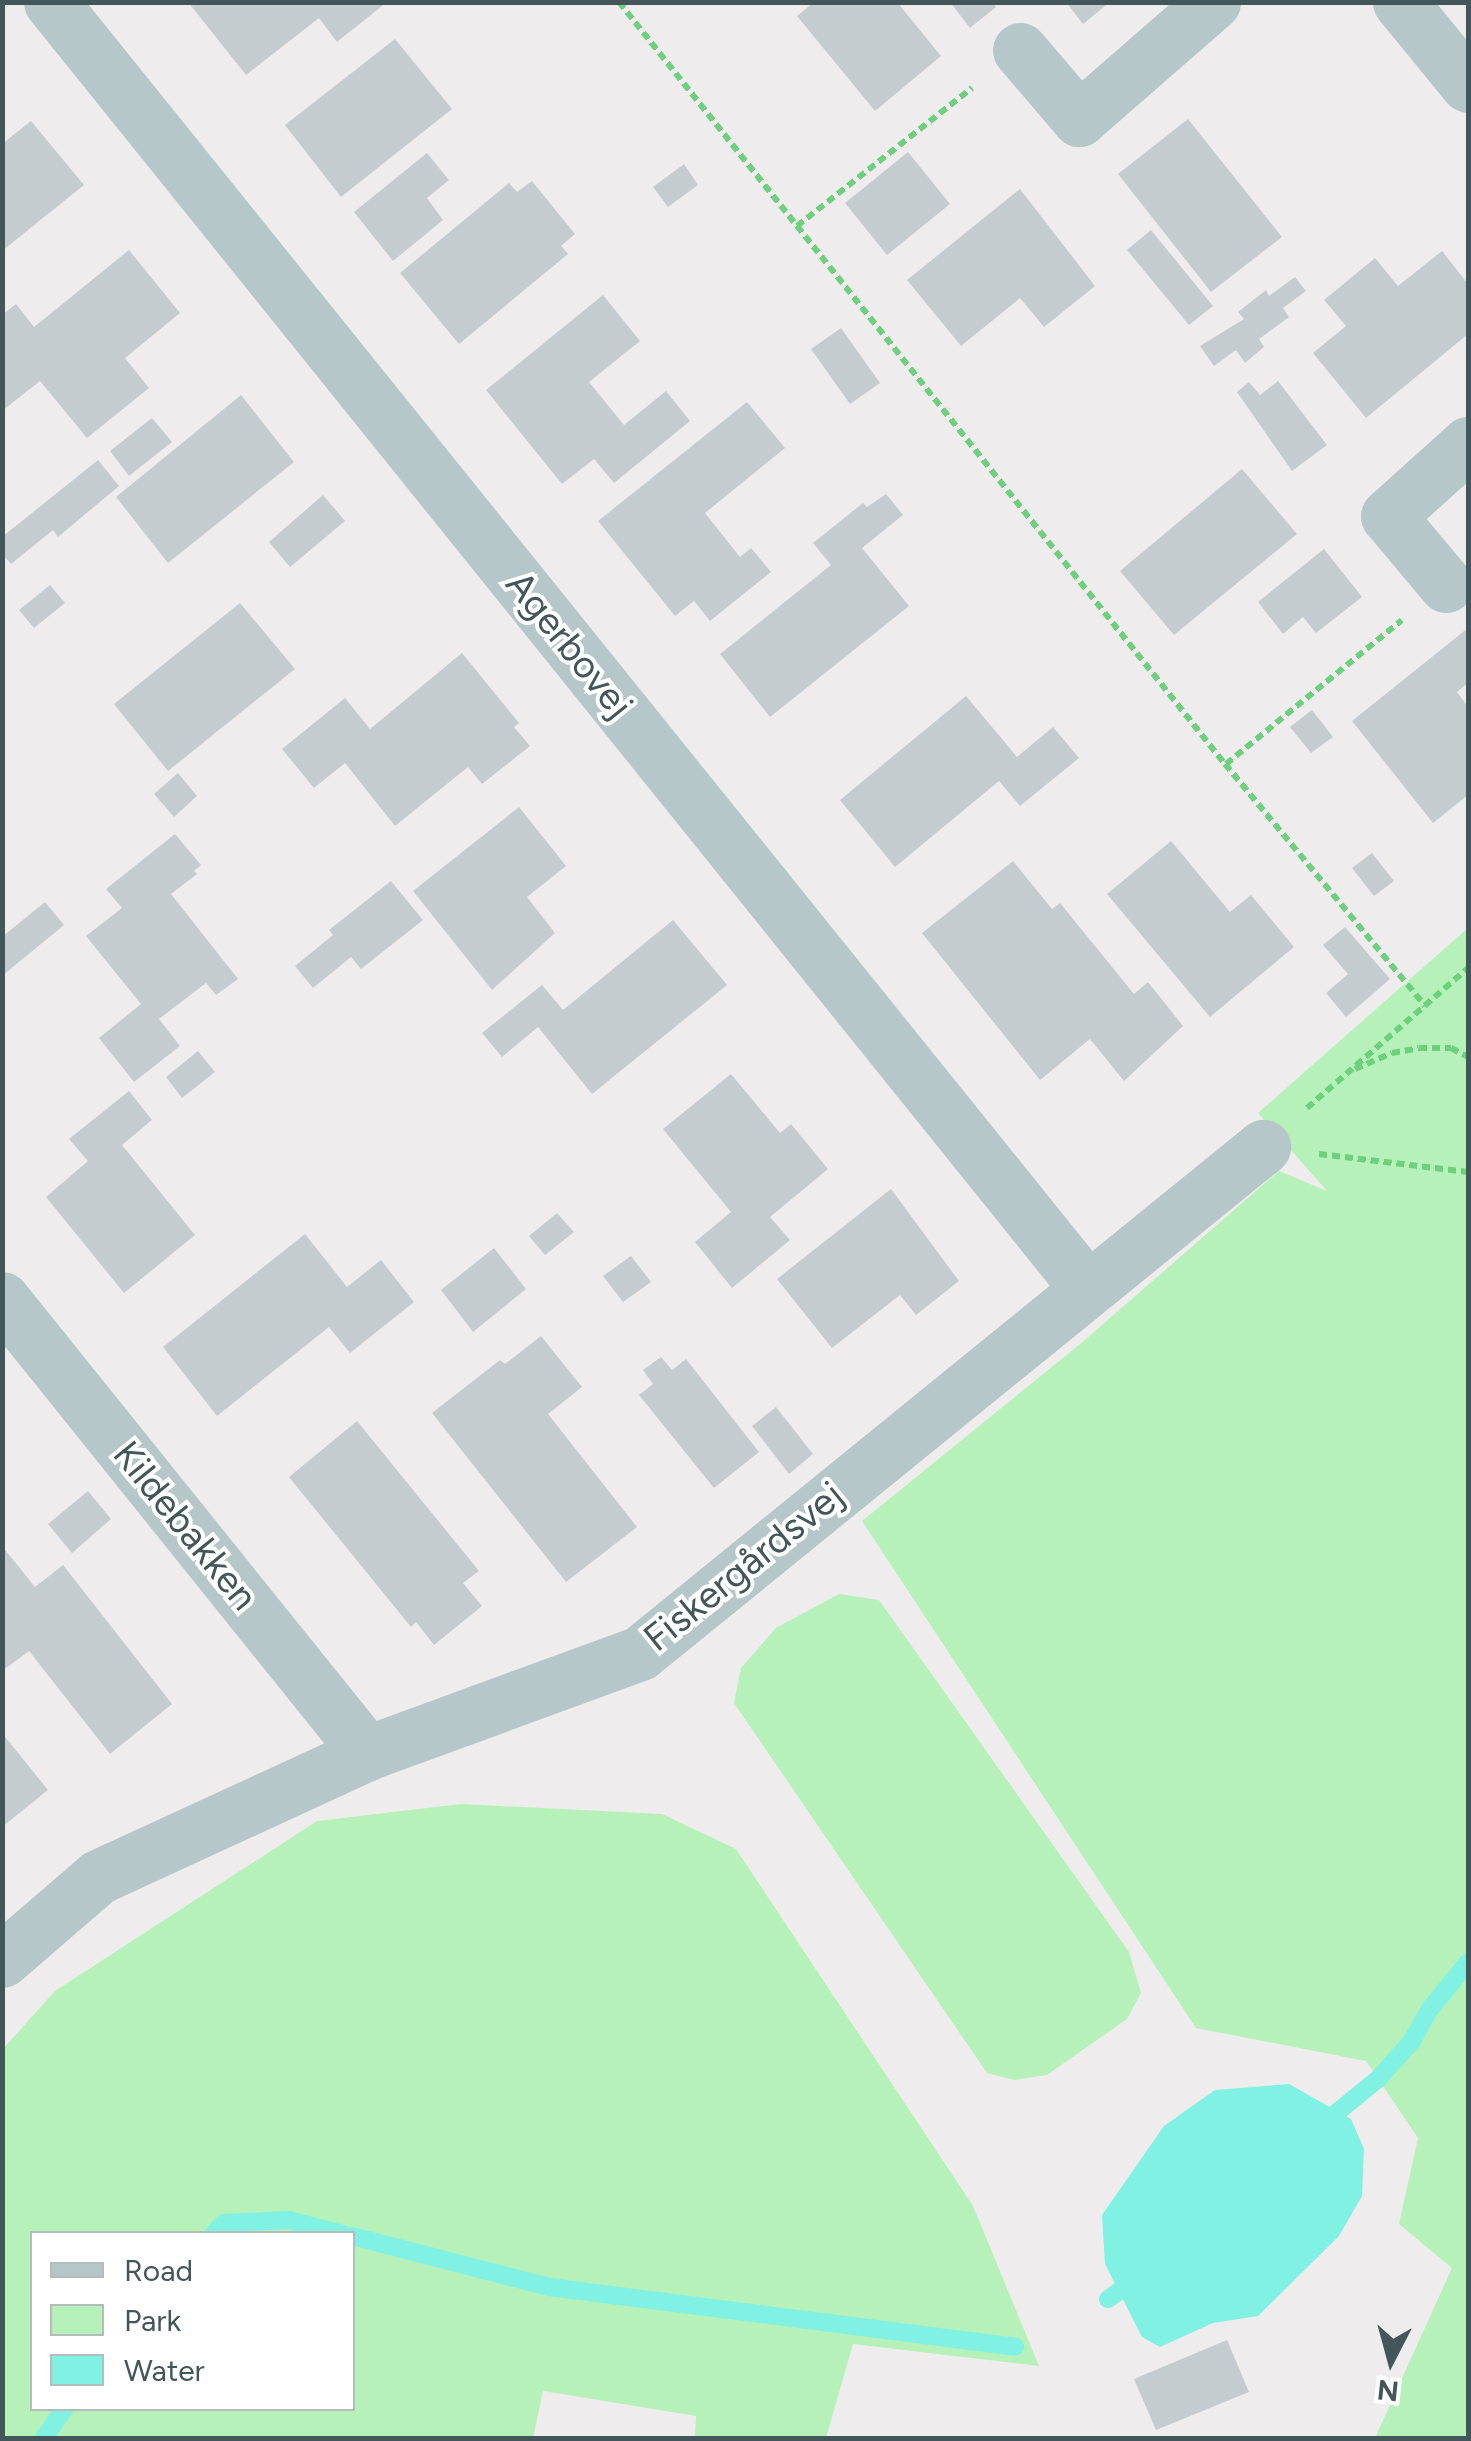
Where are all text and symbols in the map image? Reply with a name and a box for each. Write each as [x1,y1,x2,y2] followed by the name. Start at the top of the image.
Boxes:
[496,562,642,728] street label: Agerbovej
[103,1433,267,1619] street label: Kildebakken
[635,1473,853,1661] street label: Fiskergårdsvej
[30,2231,355,2411] legend
[124,2252,193,2289] text: Road
[124,2302,181,2339] text: Park
[1341,2311,1441,2411] north arrow
[124,2352,205,2389] text: Water
[1375,2373,1400,2409] text: N

